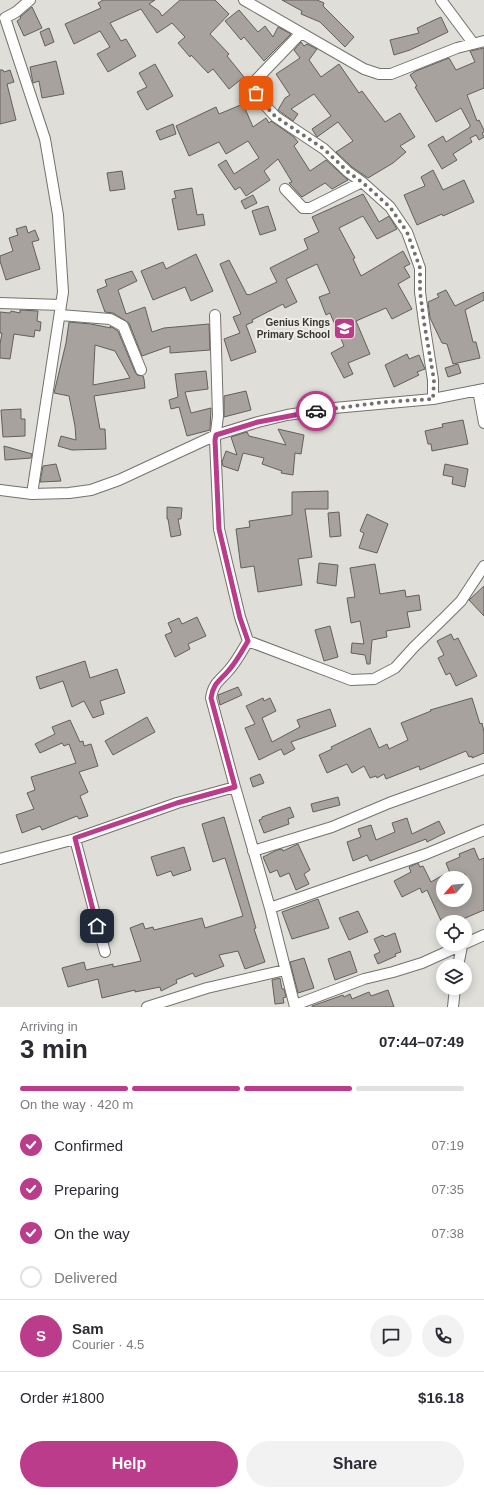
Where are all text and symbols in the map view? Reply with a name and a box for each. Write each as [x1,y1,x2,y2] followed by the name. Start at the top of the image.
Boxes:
[239,76,273,110] pin
[245,82,267,104] icon: bag
[332,315,358,341] school or university icon: Genius Kings Primary School
[257,317,330,340] place label: Genius Kings Primary School
[296,391,336,431] courier
[305,400,327,422] icon: car
[436,871,472,907] north arrow
[436,871,472,995] map controls
[80,909,114,943] pin
[86,915,108,937] icon: home
[436,915,472,951] button: locate
[436,959,472,995] button: layers
[20,1019,78,1034] text: Arriving in
[379,1033,464,1050] text: 07:44–07:49
[20,1034,88,1064] text: 3 min
[20,1097,133,1112] text: On the way · 420 m
[20,1134,42,1156] icon: check
[54,1137,123,1154] text: Confirmed
[431,1138,464,1153] text: 07:19
[20,1178,42,1200] icon: check
[54,1181,119,1198] text: Preparing
[431,1182,464,1197] text: 07:35
[20,1222,42,1244] icon: check
[54,1225,130,1242] text: On the way
[431,1226,464,1241] text: 07:38
[54,1269,117,1286] text: Delivered
[370,1315,412,1357] button: chat
[422,1315,464,1357] button: phone
[72,1320,104,1337] text: Sam
[36,1327,46,1344] text: S
[72,1337,144,1352] text: Courier · 4.5
[20,1389,104,1406] text: Order #1800
[418,1389,464,1406] text: $16.18
[20,1441,238,1487] button: Help
[246,1441,464,1487] button: Share

